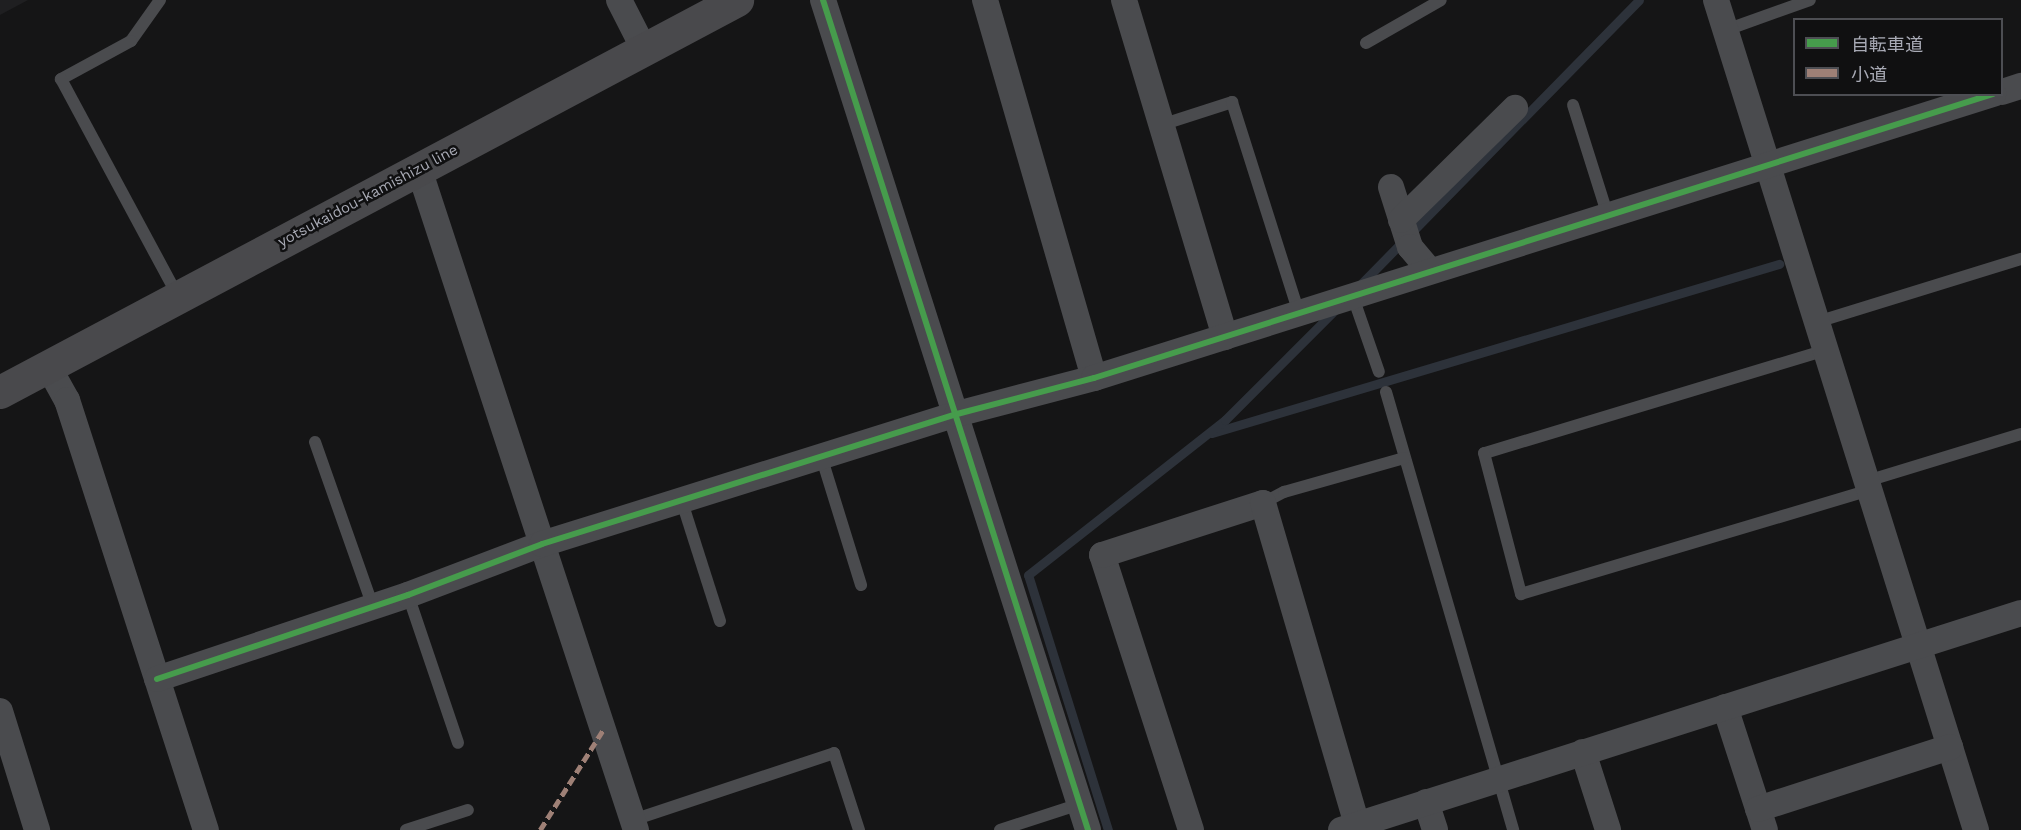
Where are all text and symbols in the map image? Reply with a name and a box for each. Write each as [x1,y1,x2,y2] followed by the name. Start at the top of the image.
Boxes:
[1793,18,2003,96] legend
[1851,34,1923,55] text: 自転車道
[1851,64,1887,85] text: 小道
[275,141,461,251] street label: yotsukaidou-kamishizu line

